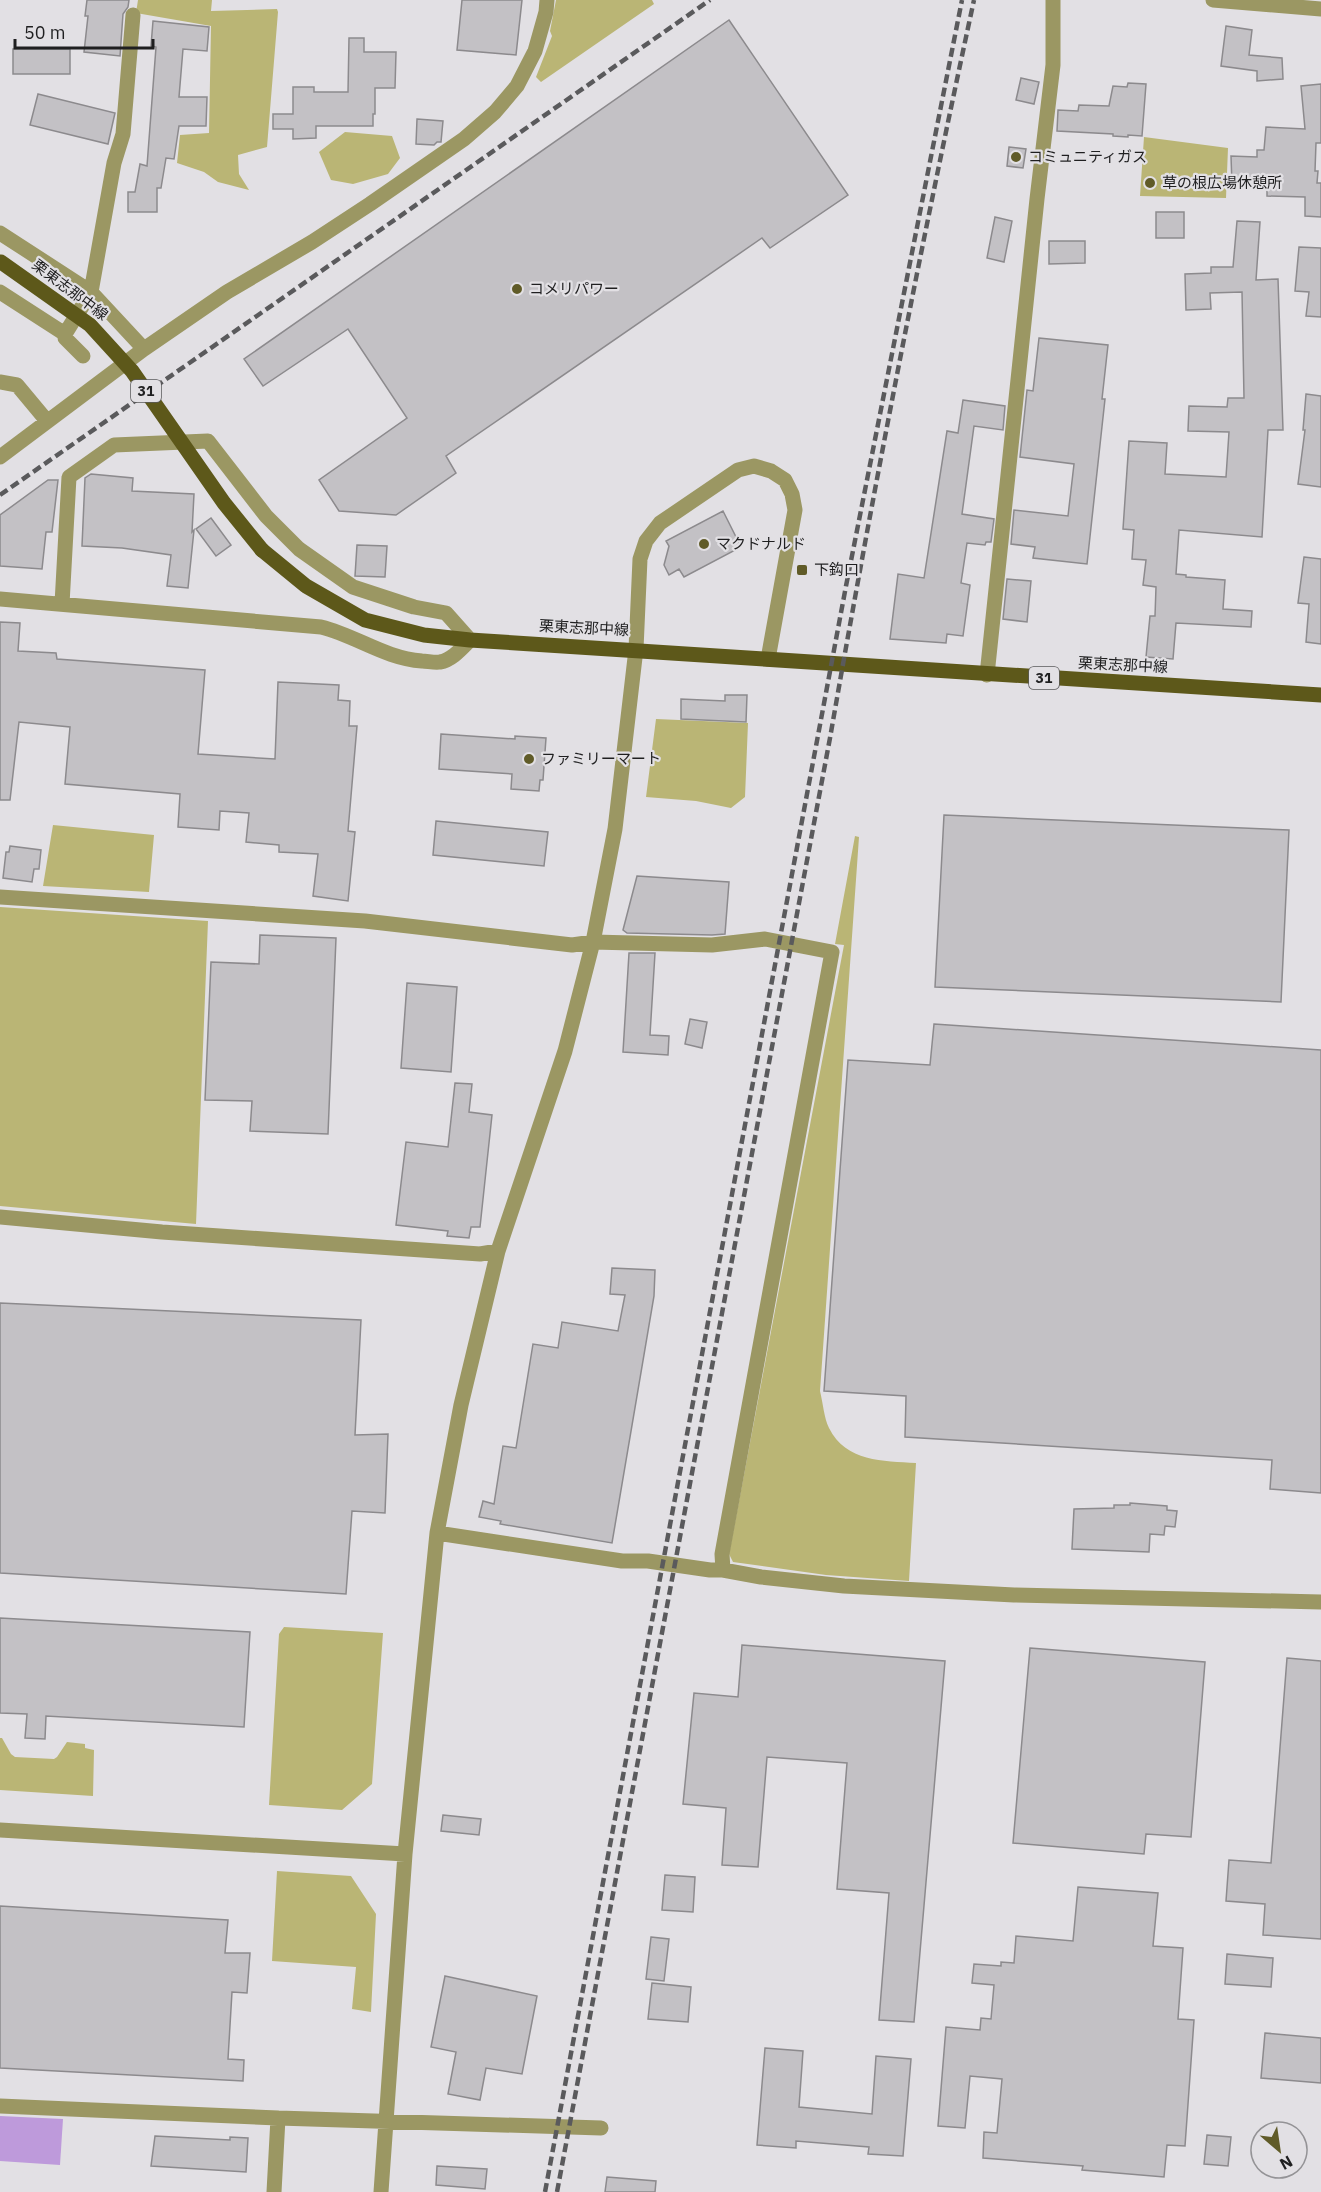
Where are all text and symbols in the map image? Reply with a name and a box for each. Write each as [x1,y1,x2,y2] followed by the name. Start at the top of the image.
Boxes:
[15,12,153,50] scale bar
[24,21,66,44] text: 50 m
[1028,147,1147,166] place label: コミュニティガス
[1009,150,1023,164] marker: コミュニティガス
[1162,173,1282,192] place label: 草の根広場休憩所
[1143,176,1157,190] marker: 草の根広場休憩所
[29,255,112,324] street label: 栗東志那中線
[529,279,619,298] place label: コメリパワー
[510,282,524,296] marker: コメリパワー
[131,380,161,402] road number: 31
[716,534,806,553] place label: マクドナルド
[697,537,711,551] marker: マクドナルド
[814,560,859,579] place label: 下鈎口
[795,563,809,577] marker: 下鈎口
[539,616,629,639] street label: 栗東志那中線
[1078,653,1168,676] street label: 栗東志那中線
[1029,667,1059,689] road number: 31
[541,749,661,768] place label: ファミリーマート
[522,752,536,766] marker: ファミリーマート
[1249,2120,1309,2180] north arrow
[1276,2152,1296,2175] text: N

